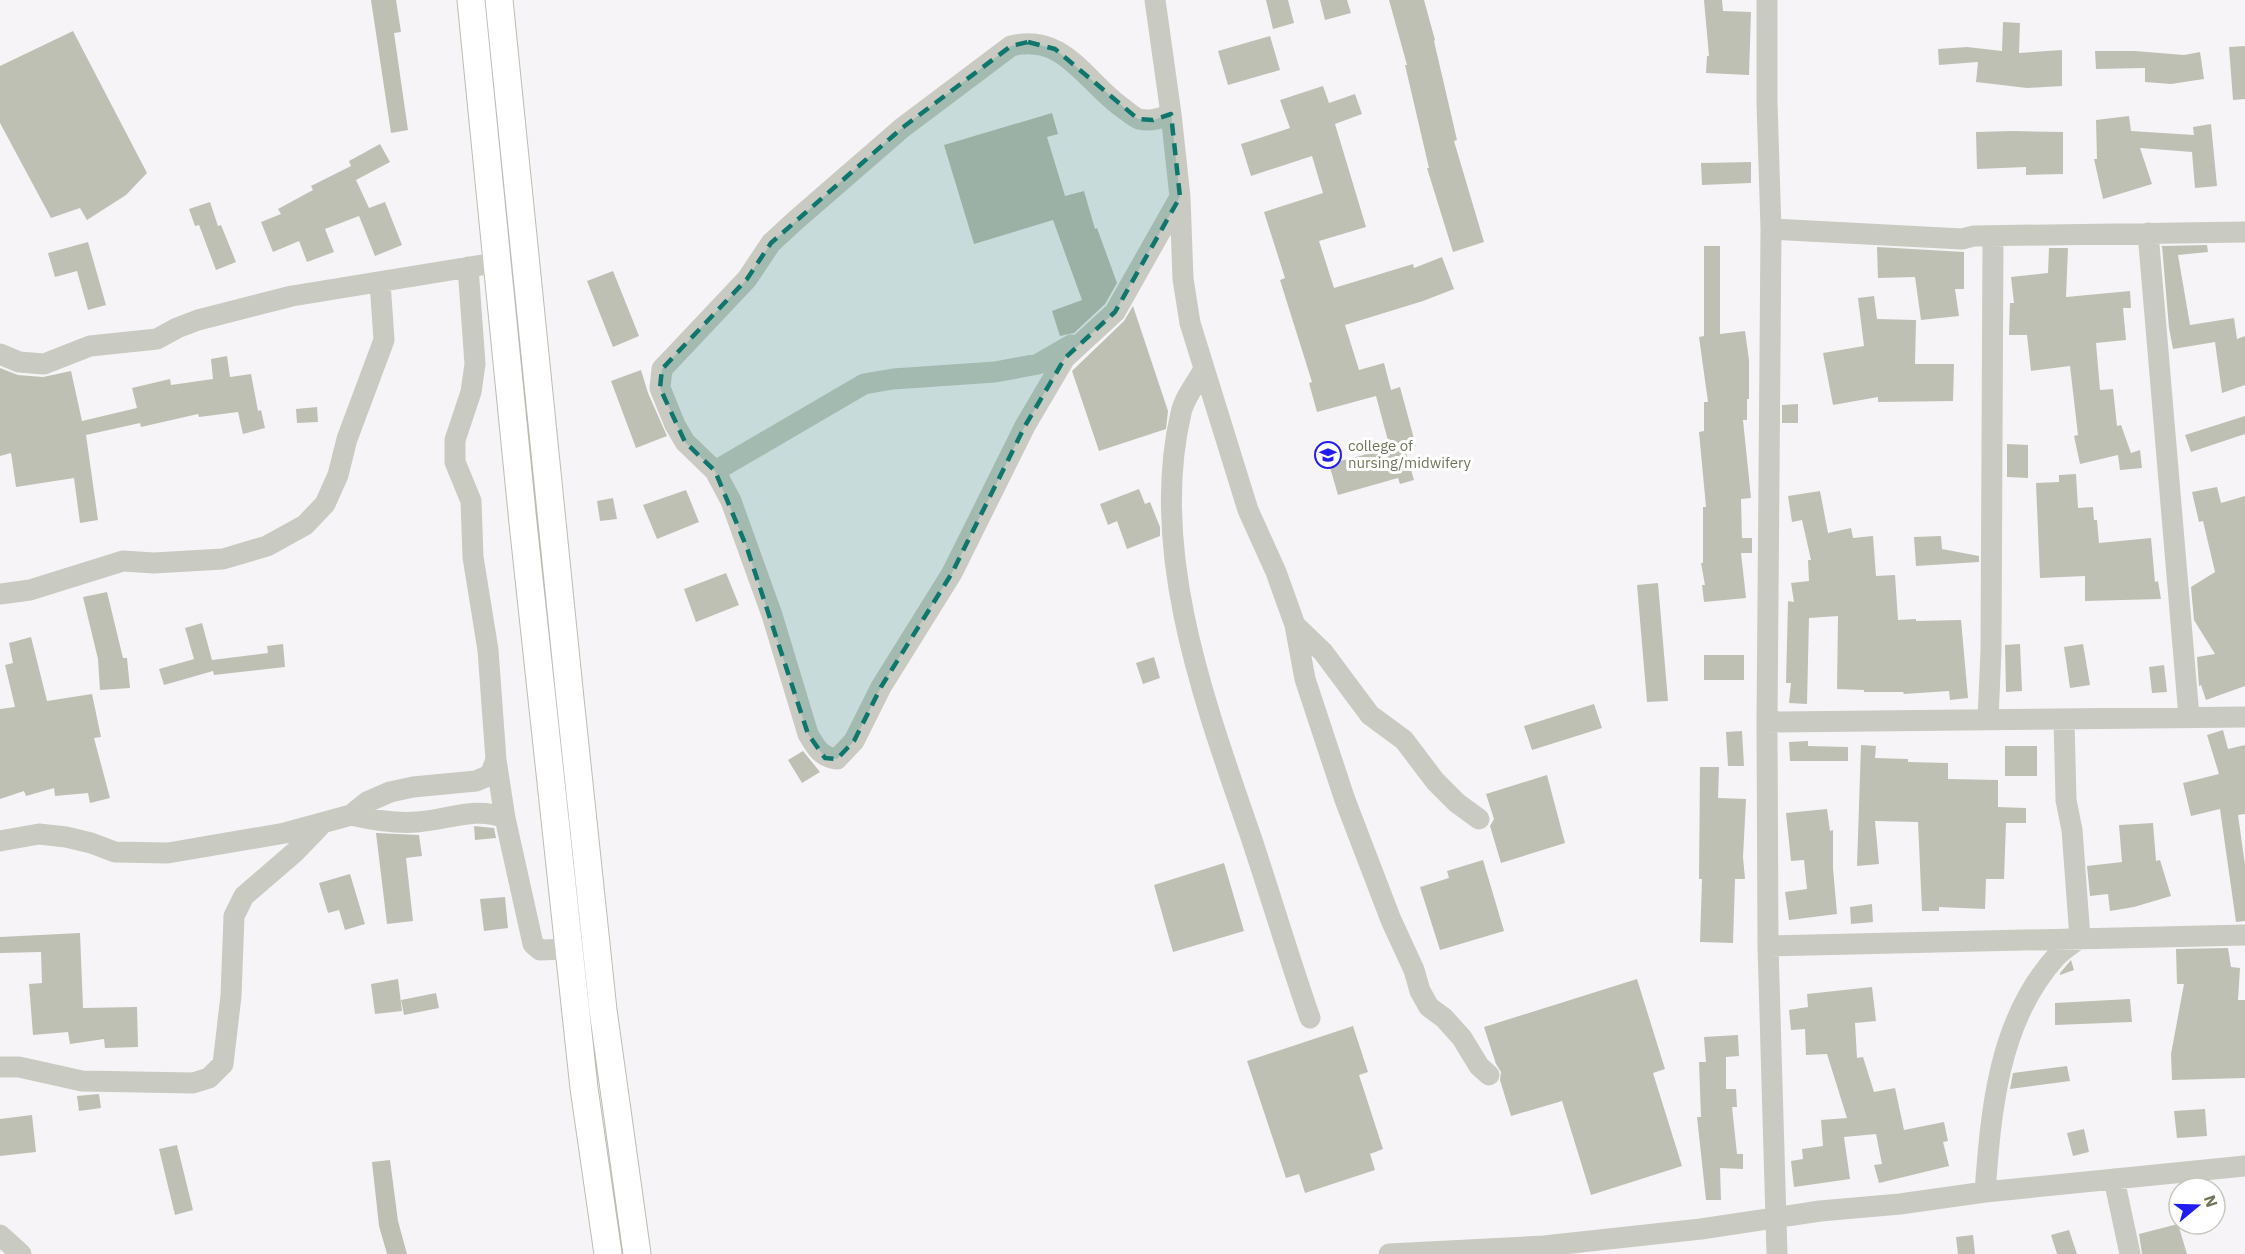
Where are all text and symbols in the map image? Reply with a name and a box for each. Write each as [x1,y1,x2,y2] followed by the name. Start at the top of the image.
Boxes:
[1348,436,1472,472] place label: college of nursing/midwifery
[1313,440,1343,470] school or university icon: college of nursing/midwifery
[2167,1176,2227,1236] north arrow
[2200,1192,2223,1210] text: N

